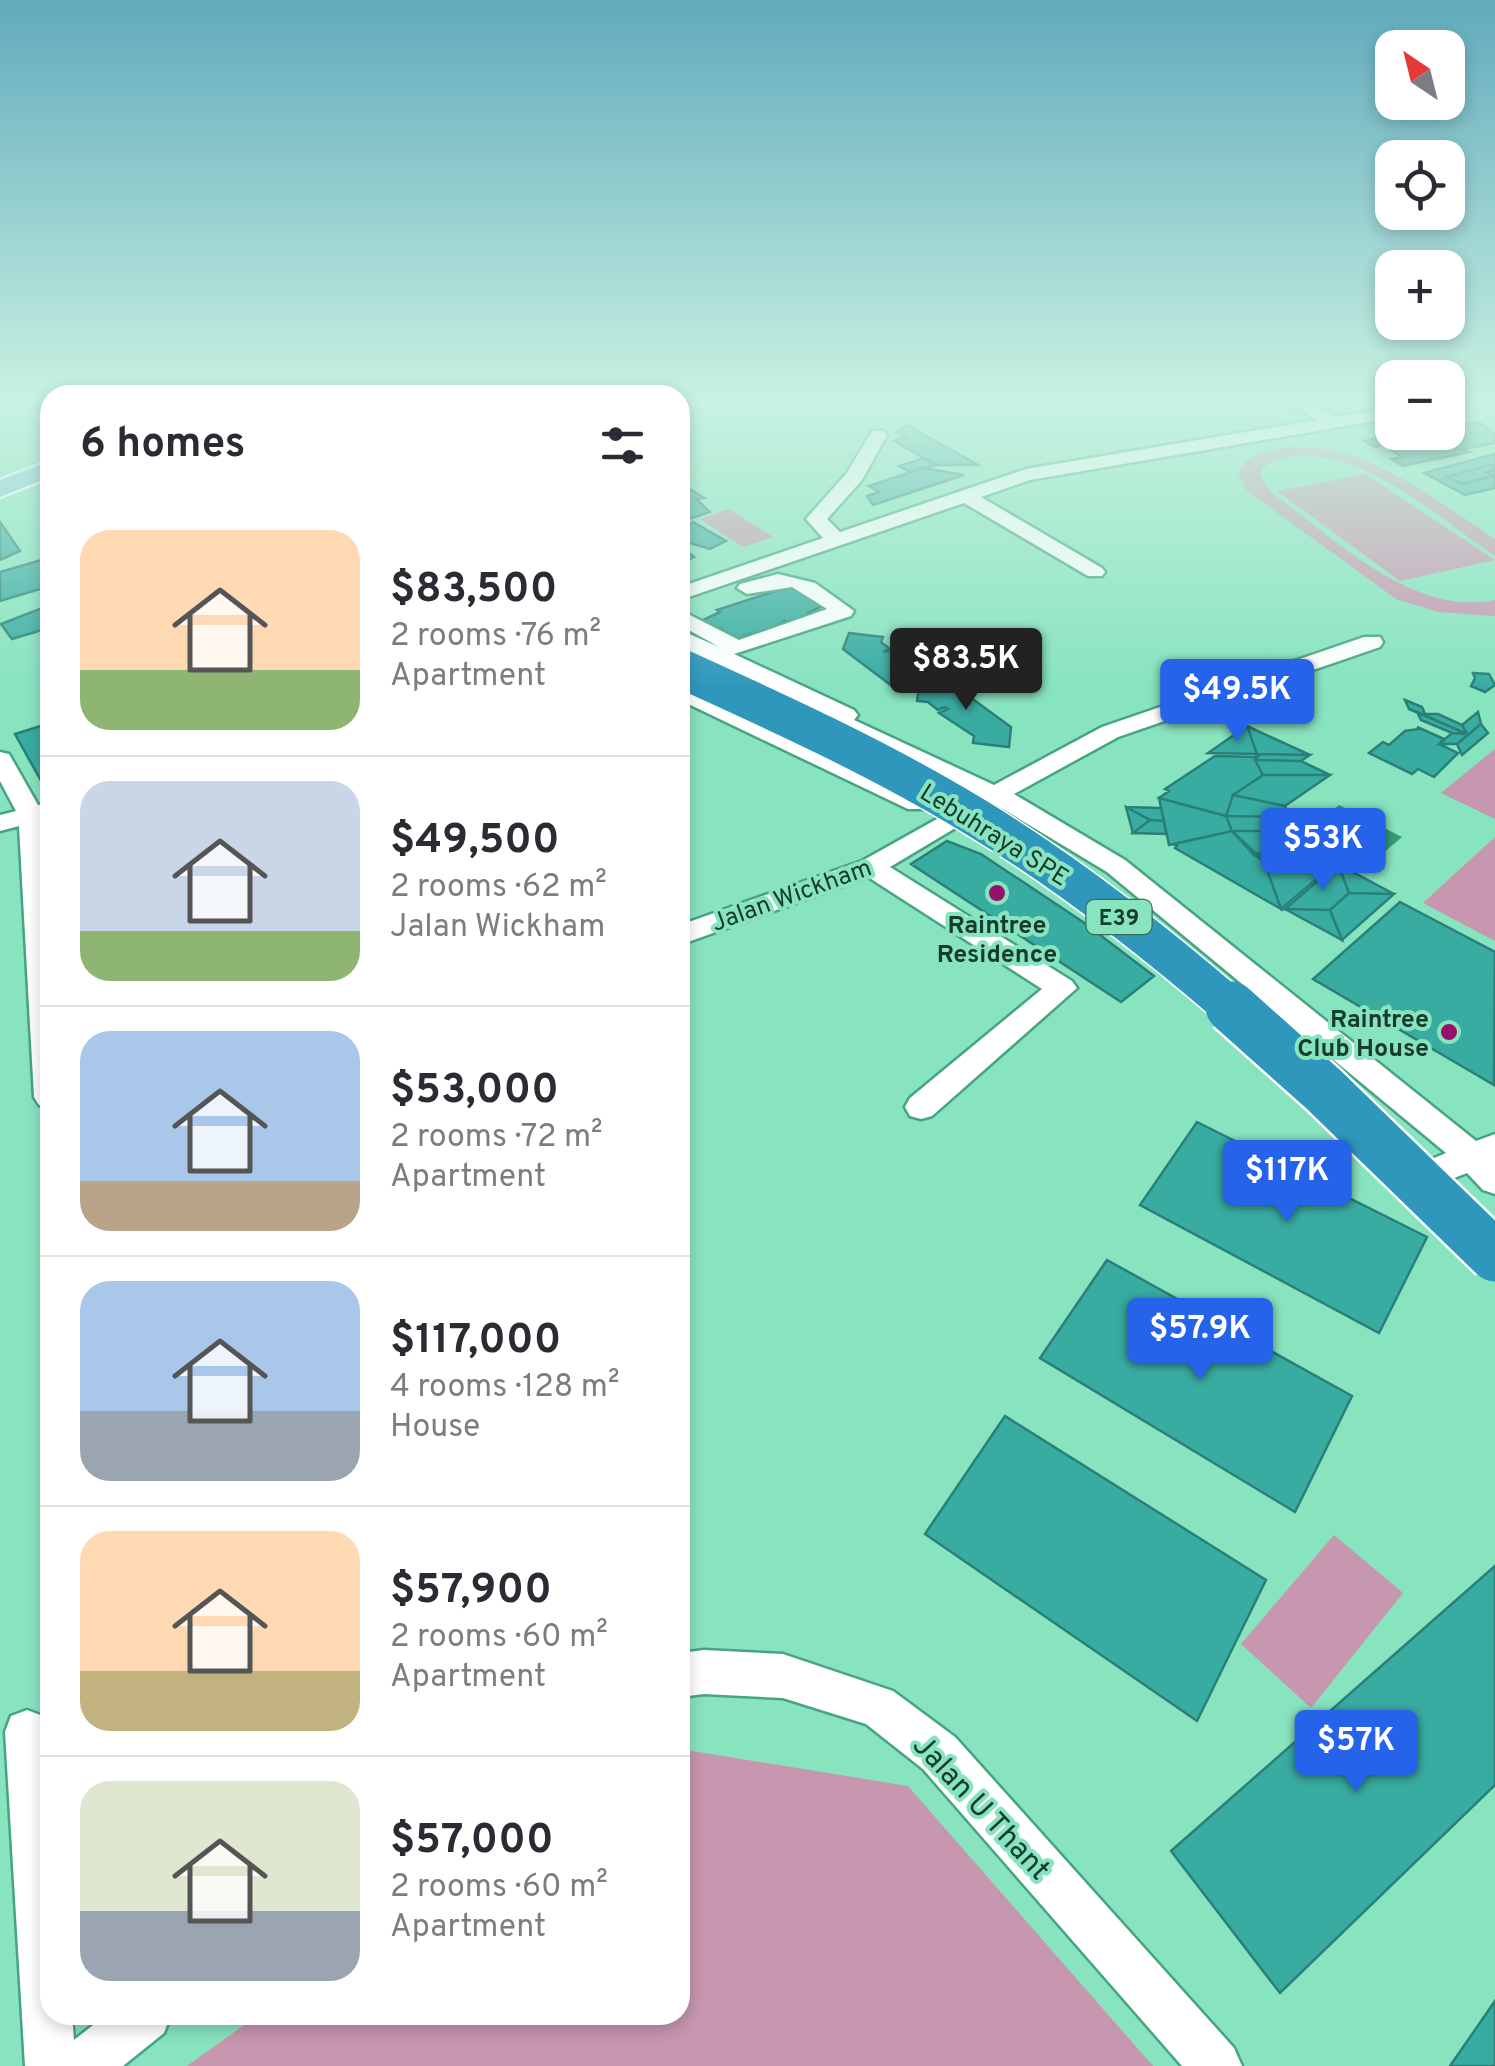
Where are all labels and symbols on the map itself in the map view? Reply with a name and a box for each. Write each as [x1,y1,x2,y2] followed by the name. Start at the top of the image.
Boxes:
[1375,30,1465,120] north arrow
[885,628,1047,713] pin: $83.5K
[1156,659,1318,744] pin: $49.5K
[913,778,1074,895] street label: Lebuhraya SPE
[1264,808,1382,893] pin: $53K
[707,853,877,941] street label: Jalan Wickham
[986,882,1008,904] marker: Raintree Residence
[1086,900,1152,934] road number: E39
[937,911,1057,972] place label: Raintree Residence
[1297,1005,1429,1066] place label: Raintree Club House
[1438,1021,1460,1043] marker: Raintree Club House
[1217,1140,1357,1225] pin: $117K
[1119,1298,1281,1383] pin: $57.9K
[1297,1710,1415,1795] pin: $57K
[904,1728,1057,1889] street label: Jalan U Thant

